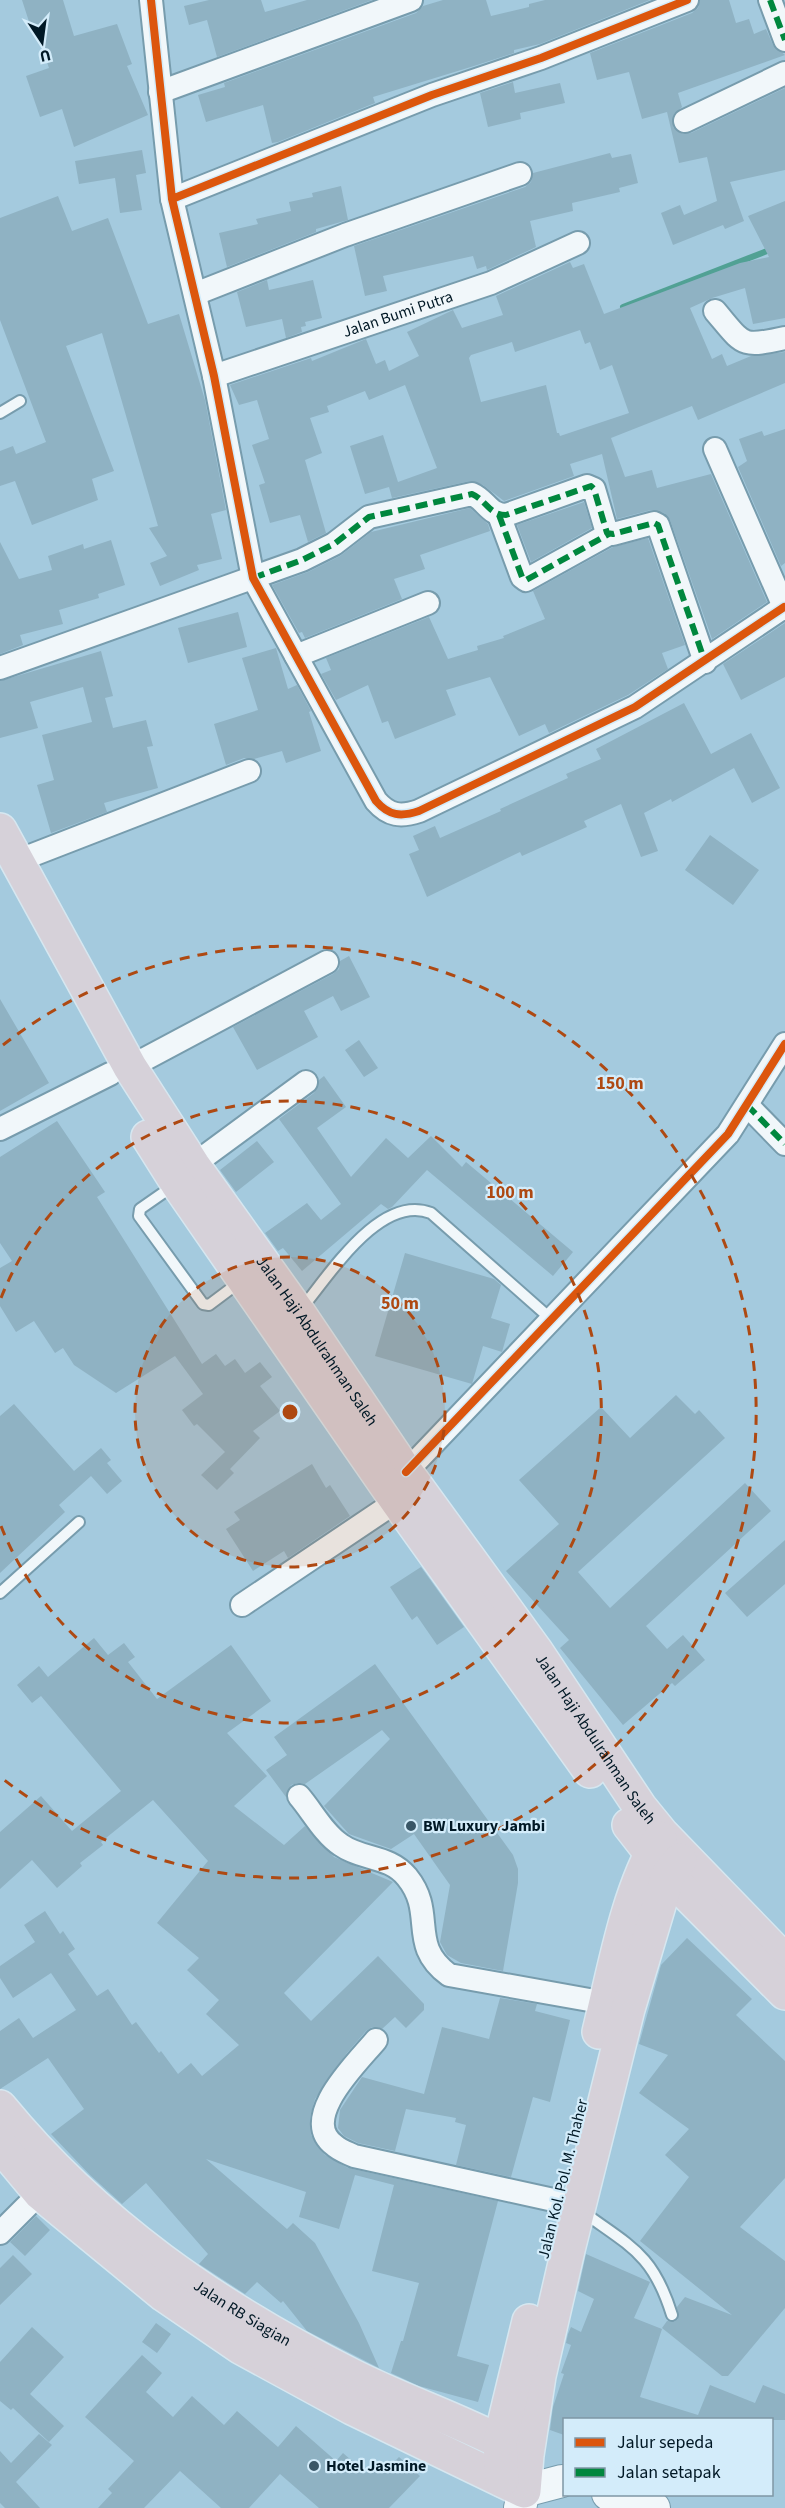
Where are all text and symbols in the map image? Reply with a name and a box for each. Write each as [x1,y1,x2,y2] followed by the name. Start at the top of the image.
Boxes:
[12,12,72,72] north arrow
[37,44,53,68] text: U
[340,286,456,343] street label: Jalan Bumi Putra
[596,1071,644,1096] text: 150 m
[486,1180,534,1205] text: 100 m
[251,1252,383,1430] street label: Jalan Haji Abdulrahman Saleh
[381,1291,419,1316] text: 50 m
[280,1402,300,1422] centre of rings
[530,1650,661,1829] street label: Jalan Haji Abdulrahman Saleh
[423,1815,545,1837] place label: BW Luxury Jambi
[404,1819,418,1833] marker: BW Luxury Jambi
[533,2096,594,2261] street label: Jalan Kol. Pol. M. Thaher
[189,2275,295,2352] street label: Jalan RB Siagian
[563,2418,773,2496] legend
[617,2430,713,2455] text: Jalur sepeda
[326,2455,426,2477] place label: Hotel Jasmine
[307,2459,321,2473] marker: Hotel Jasmine
[617,2460,721,2485] text: Jalan setapak

